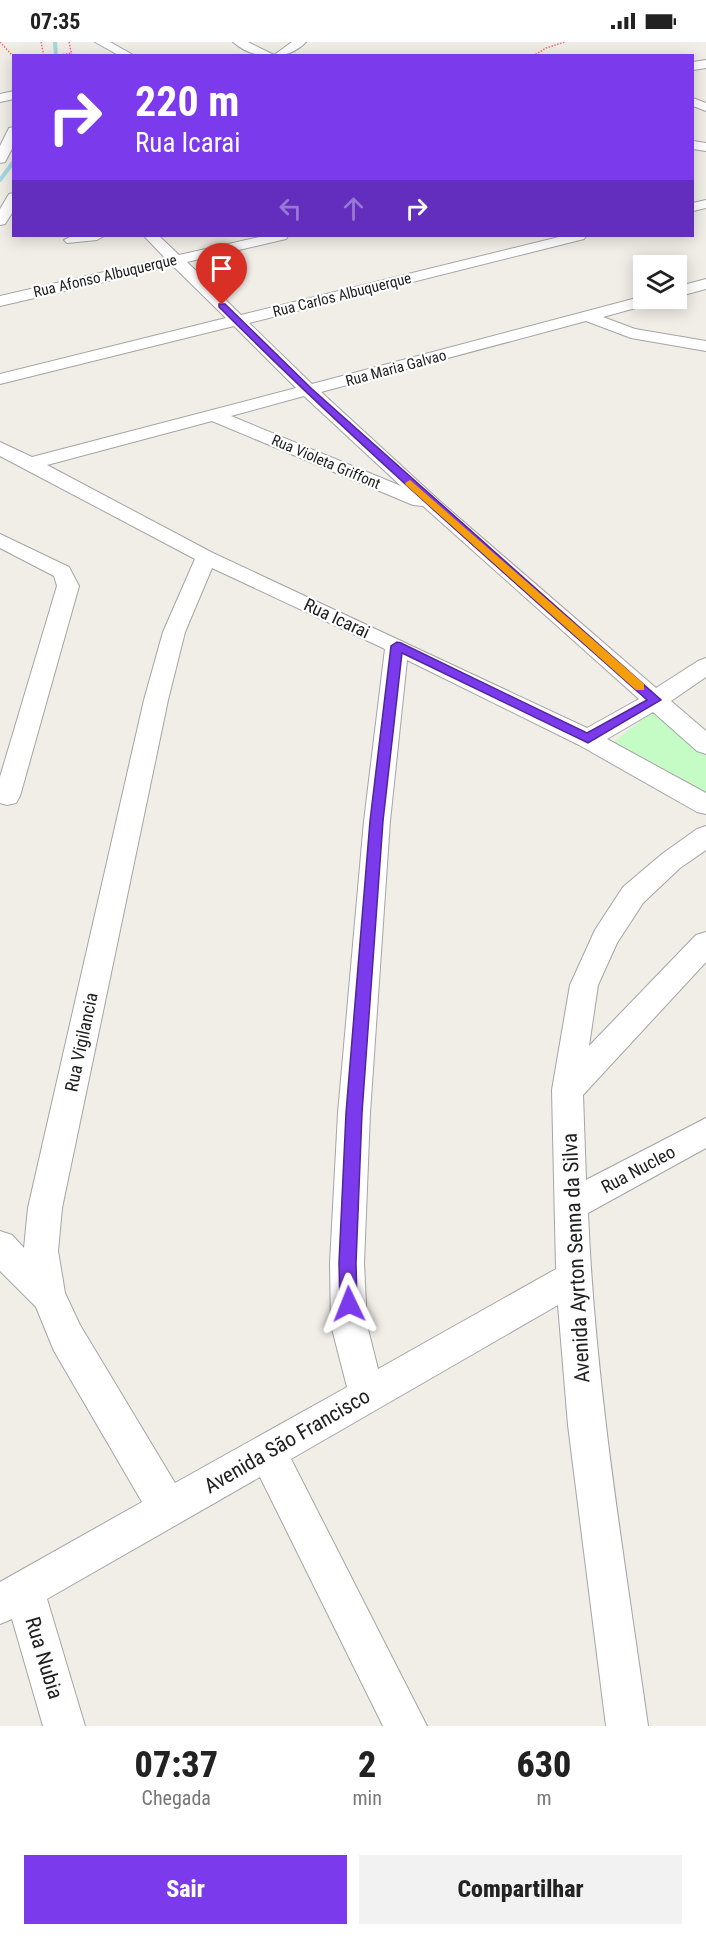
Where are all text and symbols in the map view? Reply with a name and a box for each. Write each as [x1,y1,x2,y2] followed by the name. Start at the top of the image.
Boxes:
[30,9,81,34] text: 07:35
[135,77,240,126] text: 220 m
[36,78,114,156] icon: right
[135,127,241,159] text: Rua Icarai
[274,192,307,225] icon: left
[337,192,370,225] icon: ahead
[400,192,433,225] icon: right
[196,243,247,305] pin
[32,251,178,301] street label: Rua Afonso Albuquerque
[205,252,238,285] icon: arrive
[633,255,687,309] map controls
[633,255,687,309] button: layers
[271,269,413,321] street label: Rua Carlos Albuquerque
[344,346,448,390] street label: Rua Maria Galvao
[269,431,383,493] street label: Rua Violeta Griffont
[301,594,373,642] street label: Rua Icarai
[60,991,102,1093] street label: Rua Vigilancia
[557,1133,595,1383] street label: Avenida Ayrton Senna da Silva
[597,1141,679,1197] street label: Rua Nucleo
[317,1272,381,1336] position arrow
[200,1384,374,1498] street label: Avenida São Francisco
[20,1614,68,1702] street label: Rua Nubia
[135,1744,218,1786] text: 07:37
[358,1744,376,1786] text: 2
[516,1744,571,1786] text: 630
[142,1786,211,1810] text: Chegada
[353,1786,382,1810] text: min
[536,1786,551,1810] text: m
[24,1855,347,1924] button: Sair
[359,1855,682,1924] button: Compartilhar

